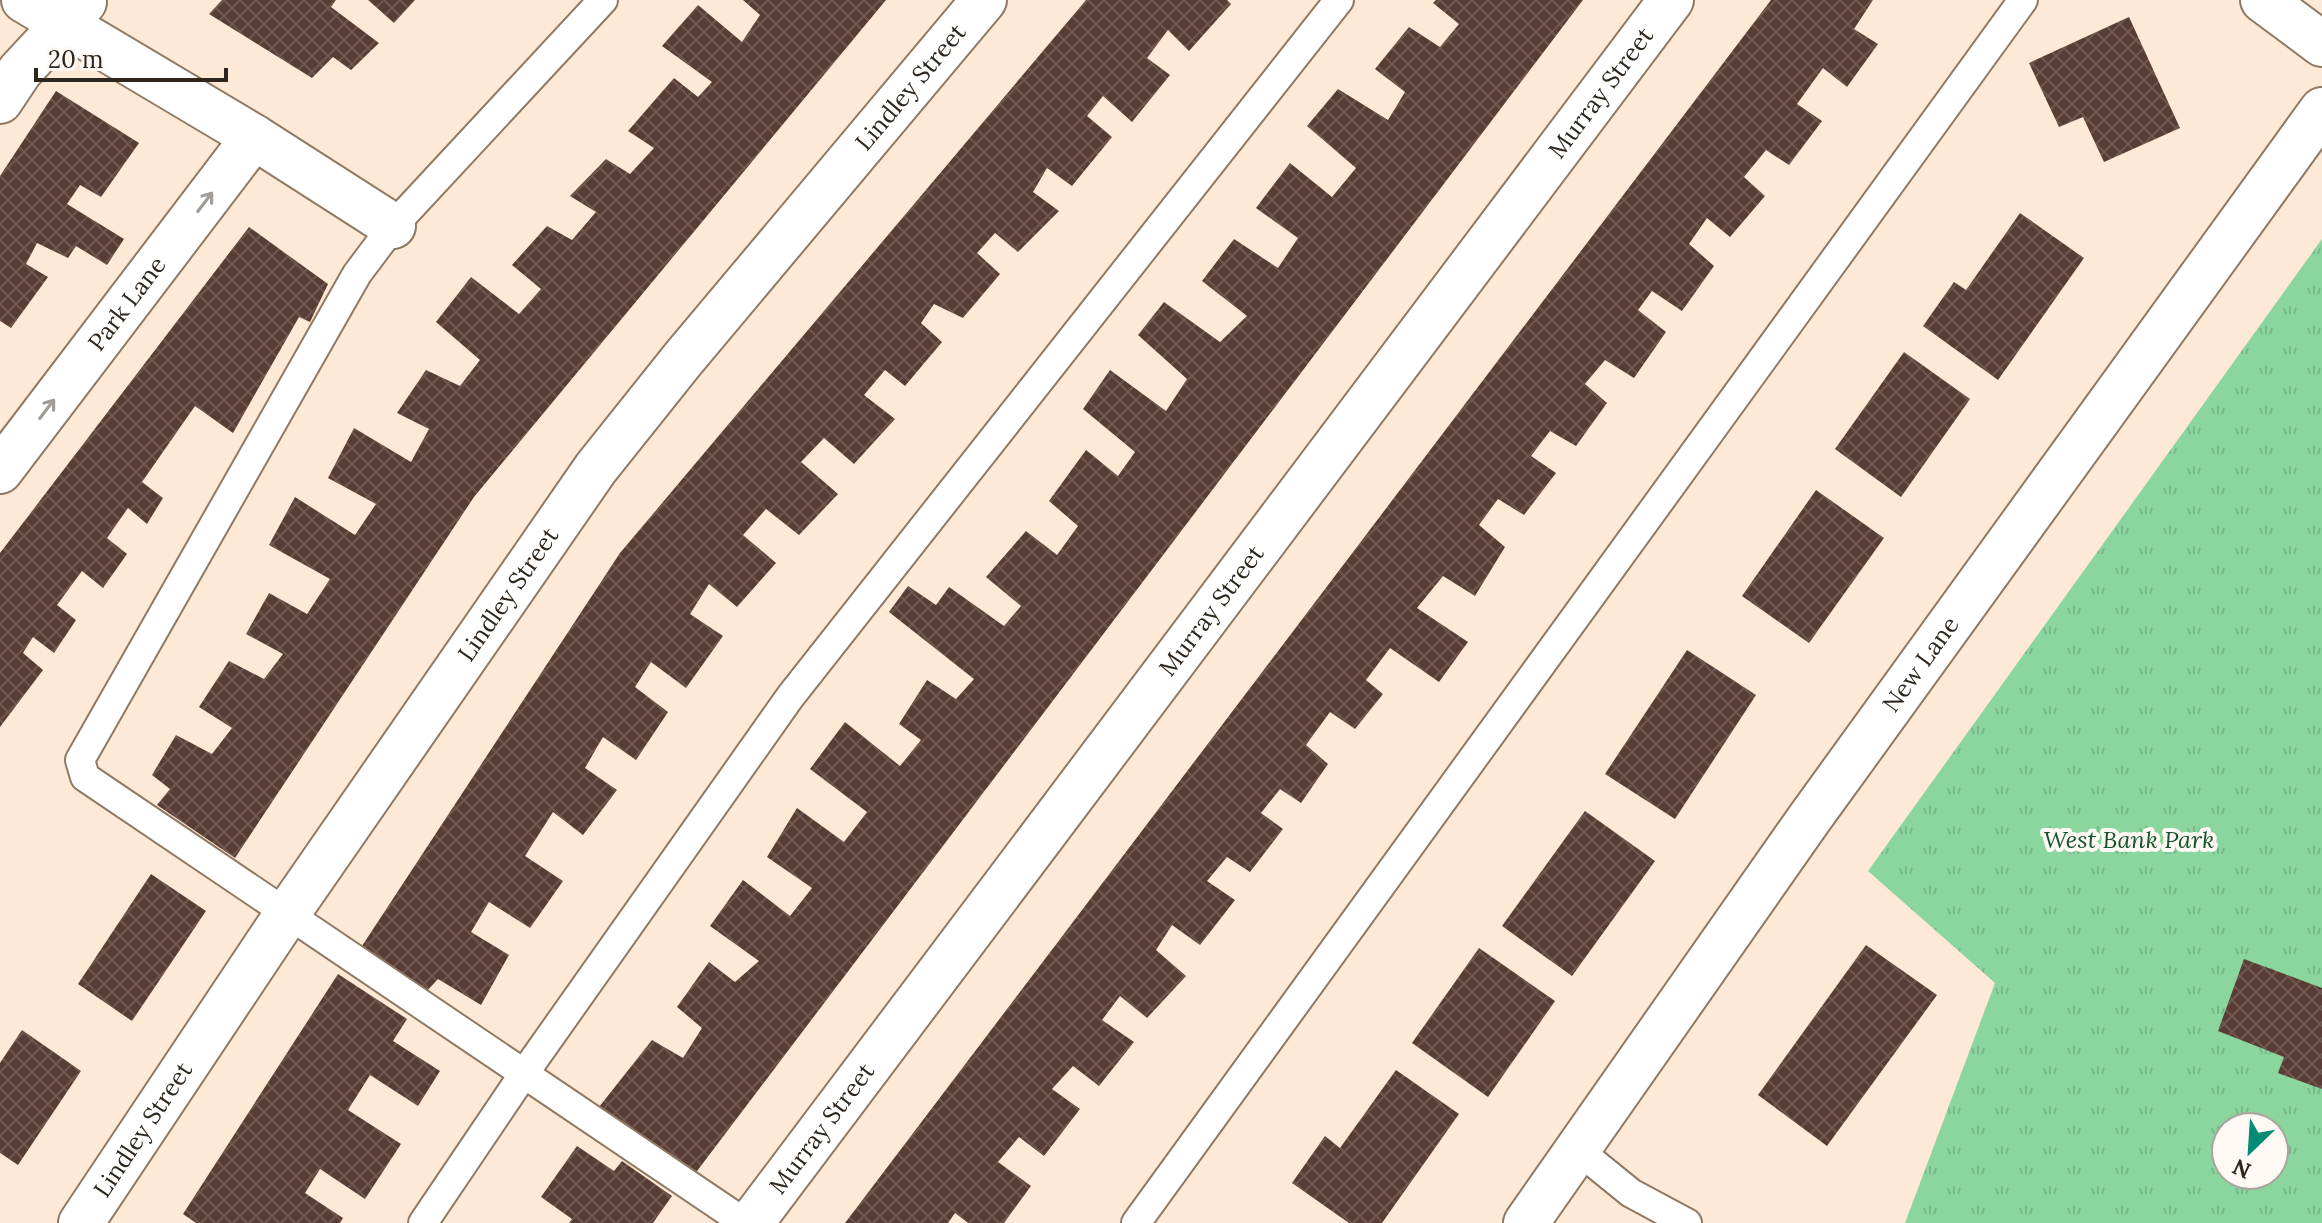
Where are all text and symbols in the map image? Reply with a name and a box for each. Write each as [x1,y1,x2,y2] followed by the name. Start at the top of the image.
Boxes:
[848,17,973,157] street label: Lindley Street
[1541,20,1660,164] street label: Murray Street
[36,32,226,82] scale bar
[48,44,104,75] text: 20 m
[196,192,213,213] one-way arrow
[81,250,173,357] street label: Park Lane
[39,398,56,420] one-way arrow
[451,521,565,667] street label: Lindley Street
[1152,538,1271,682] street label: Murray Street
[1875,610,1965,718] street label: New Lane
[2044,824,2215,855] park label: West Bank Park
[87,1055,199,1203] street label: Lindley Street
[762,1056,881,1200] street label: Murray Street
[2210,1111,2290,1191] north arrow
[2228,1153,2255,1185] text: N

